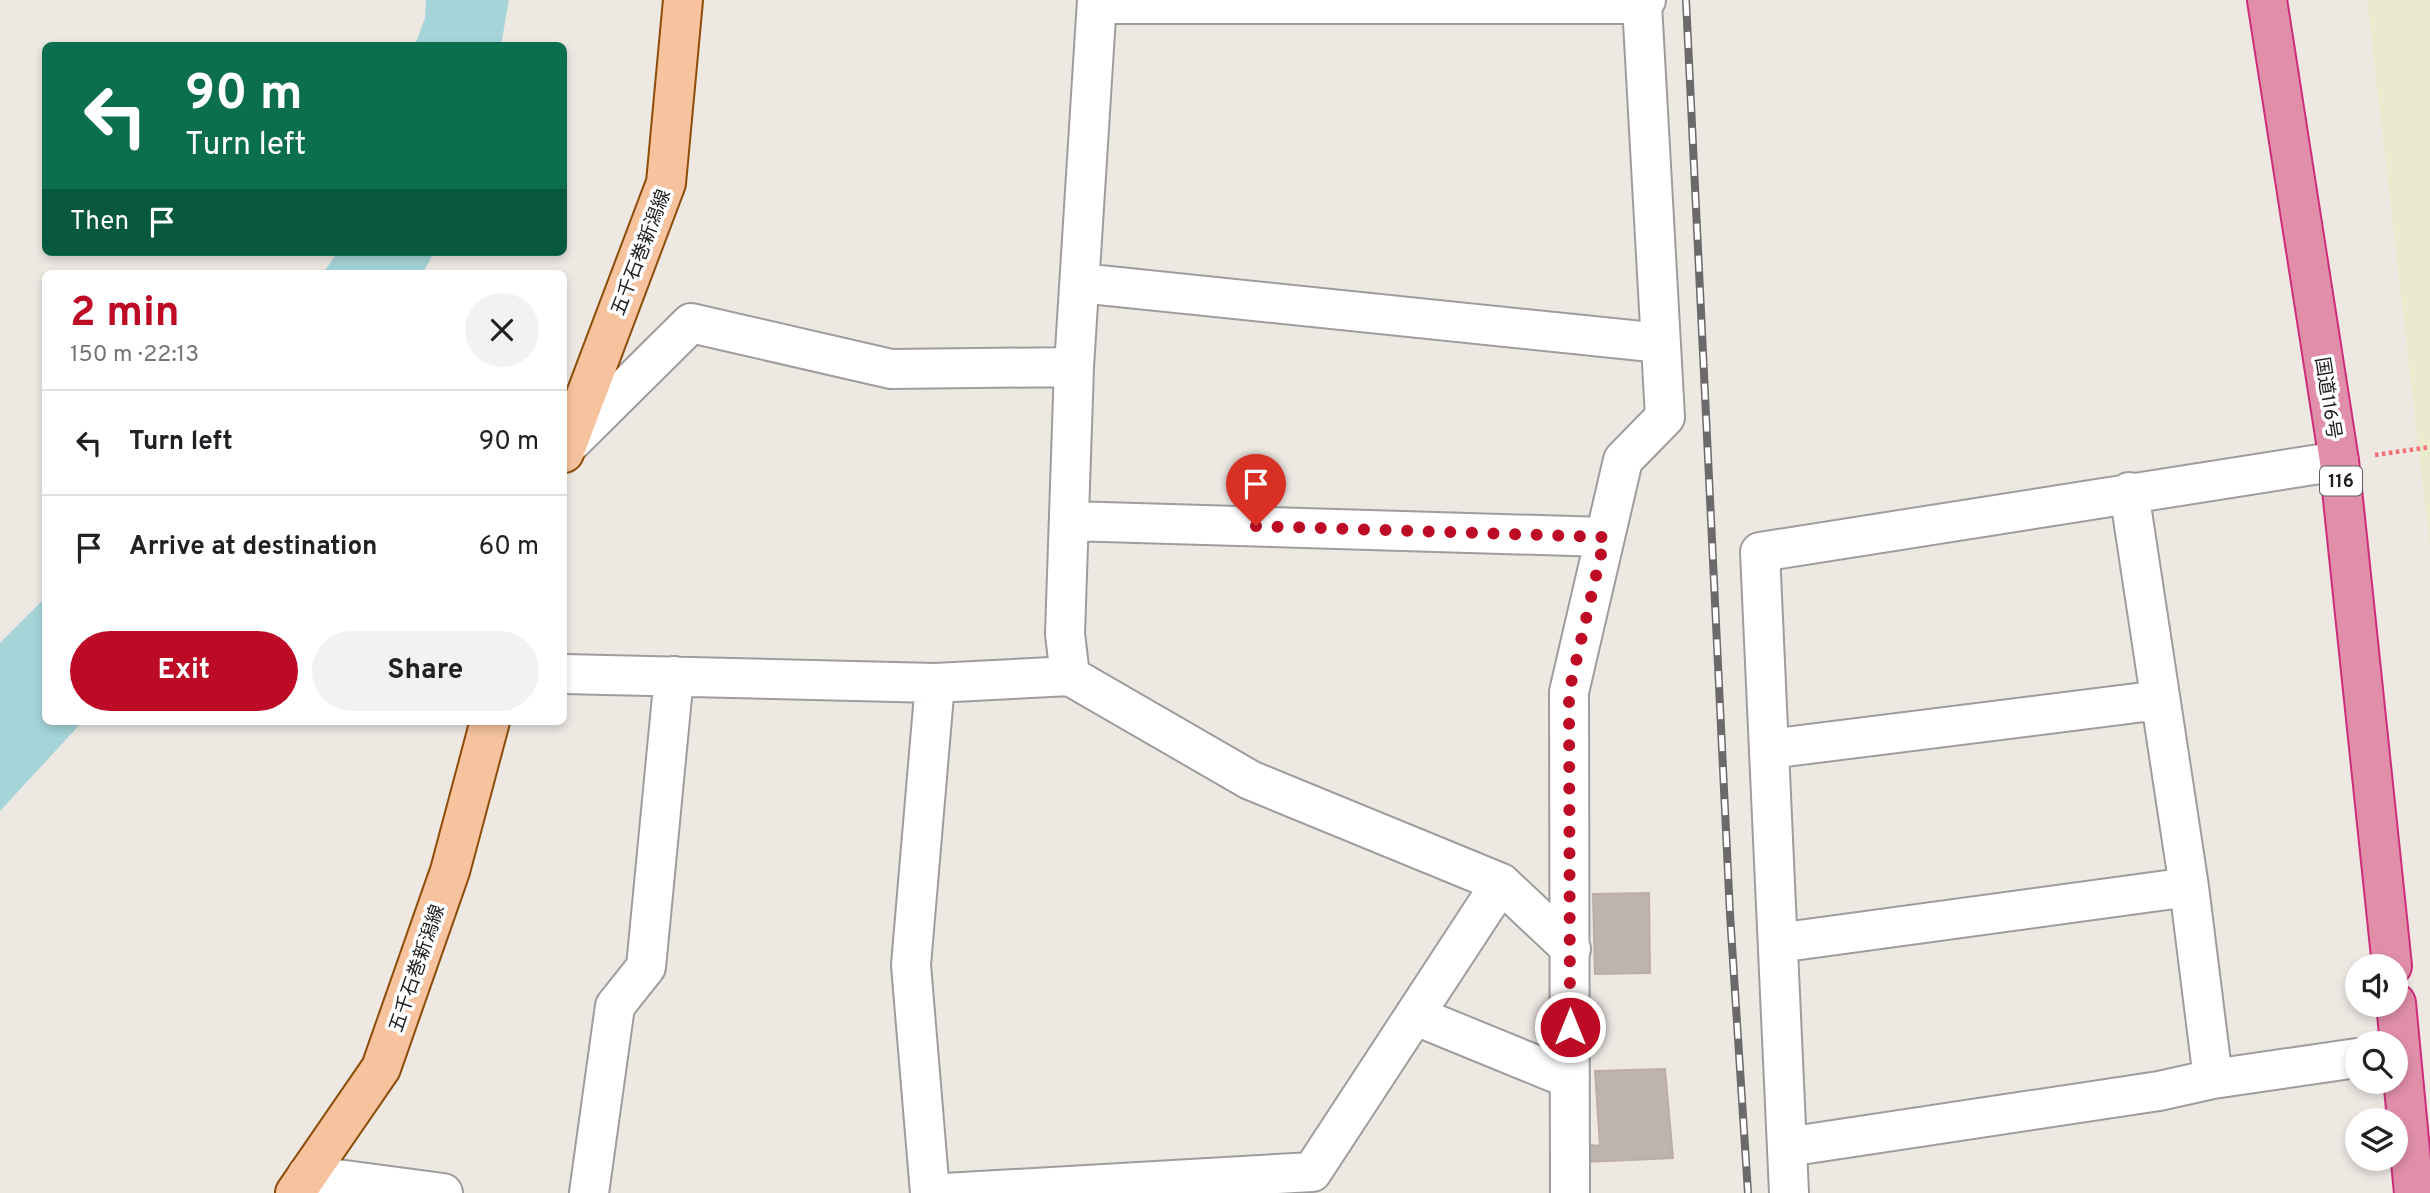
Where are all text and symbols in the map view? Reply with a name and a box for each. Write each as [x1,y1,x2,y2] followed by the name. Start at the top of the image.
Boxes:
[185,65,303,127] text: 90 m
[70,70,161,161] icon: left
[185,126,306,166] text: Turn left
[607,186,677,319] street label: 五千石巻新潟線
[143,203,181,241] icon: arrive
[70,206,129,239] text: Then
[70,288,180,341] text: 2 min
[465,293,539,367] button: close
[70,341,199,370] text: 150 m · 22:13
[2309,356,2345,441] street label: 国道116号
[70,424,108,462] icon: left
[129,426,233,459] text: Turn left
[479,426,539,459] text: 90 m
[1226,454,1286,526] pin
[1237,465,1275,503] icon: arrive
[2320,466,2362,495] road number: 116
[70,529,108,567] icon: arrive
[129,531,377,564] text: Arrive at destination
[479,531,539,564] text: 60 m
[70,631,298,711] button: Exit
[312,631,539,711] button: Share
[385,902,451,1035] street label: 五千石巻新潟線
[2345,954,2408,1171] map controls
[2345,954,2408,1017] button: sound
[1533,990,1607,1064] position arrow
[2345,1031,2408,1094] button: search
[2345,1108,2408,1171] button: layers

